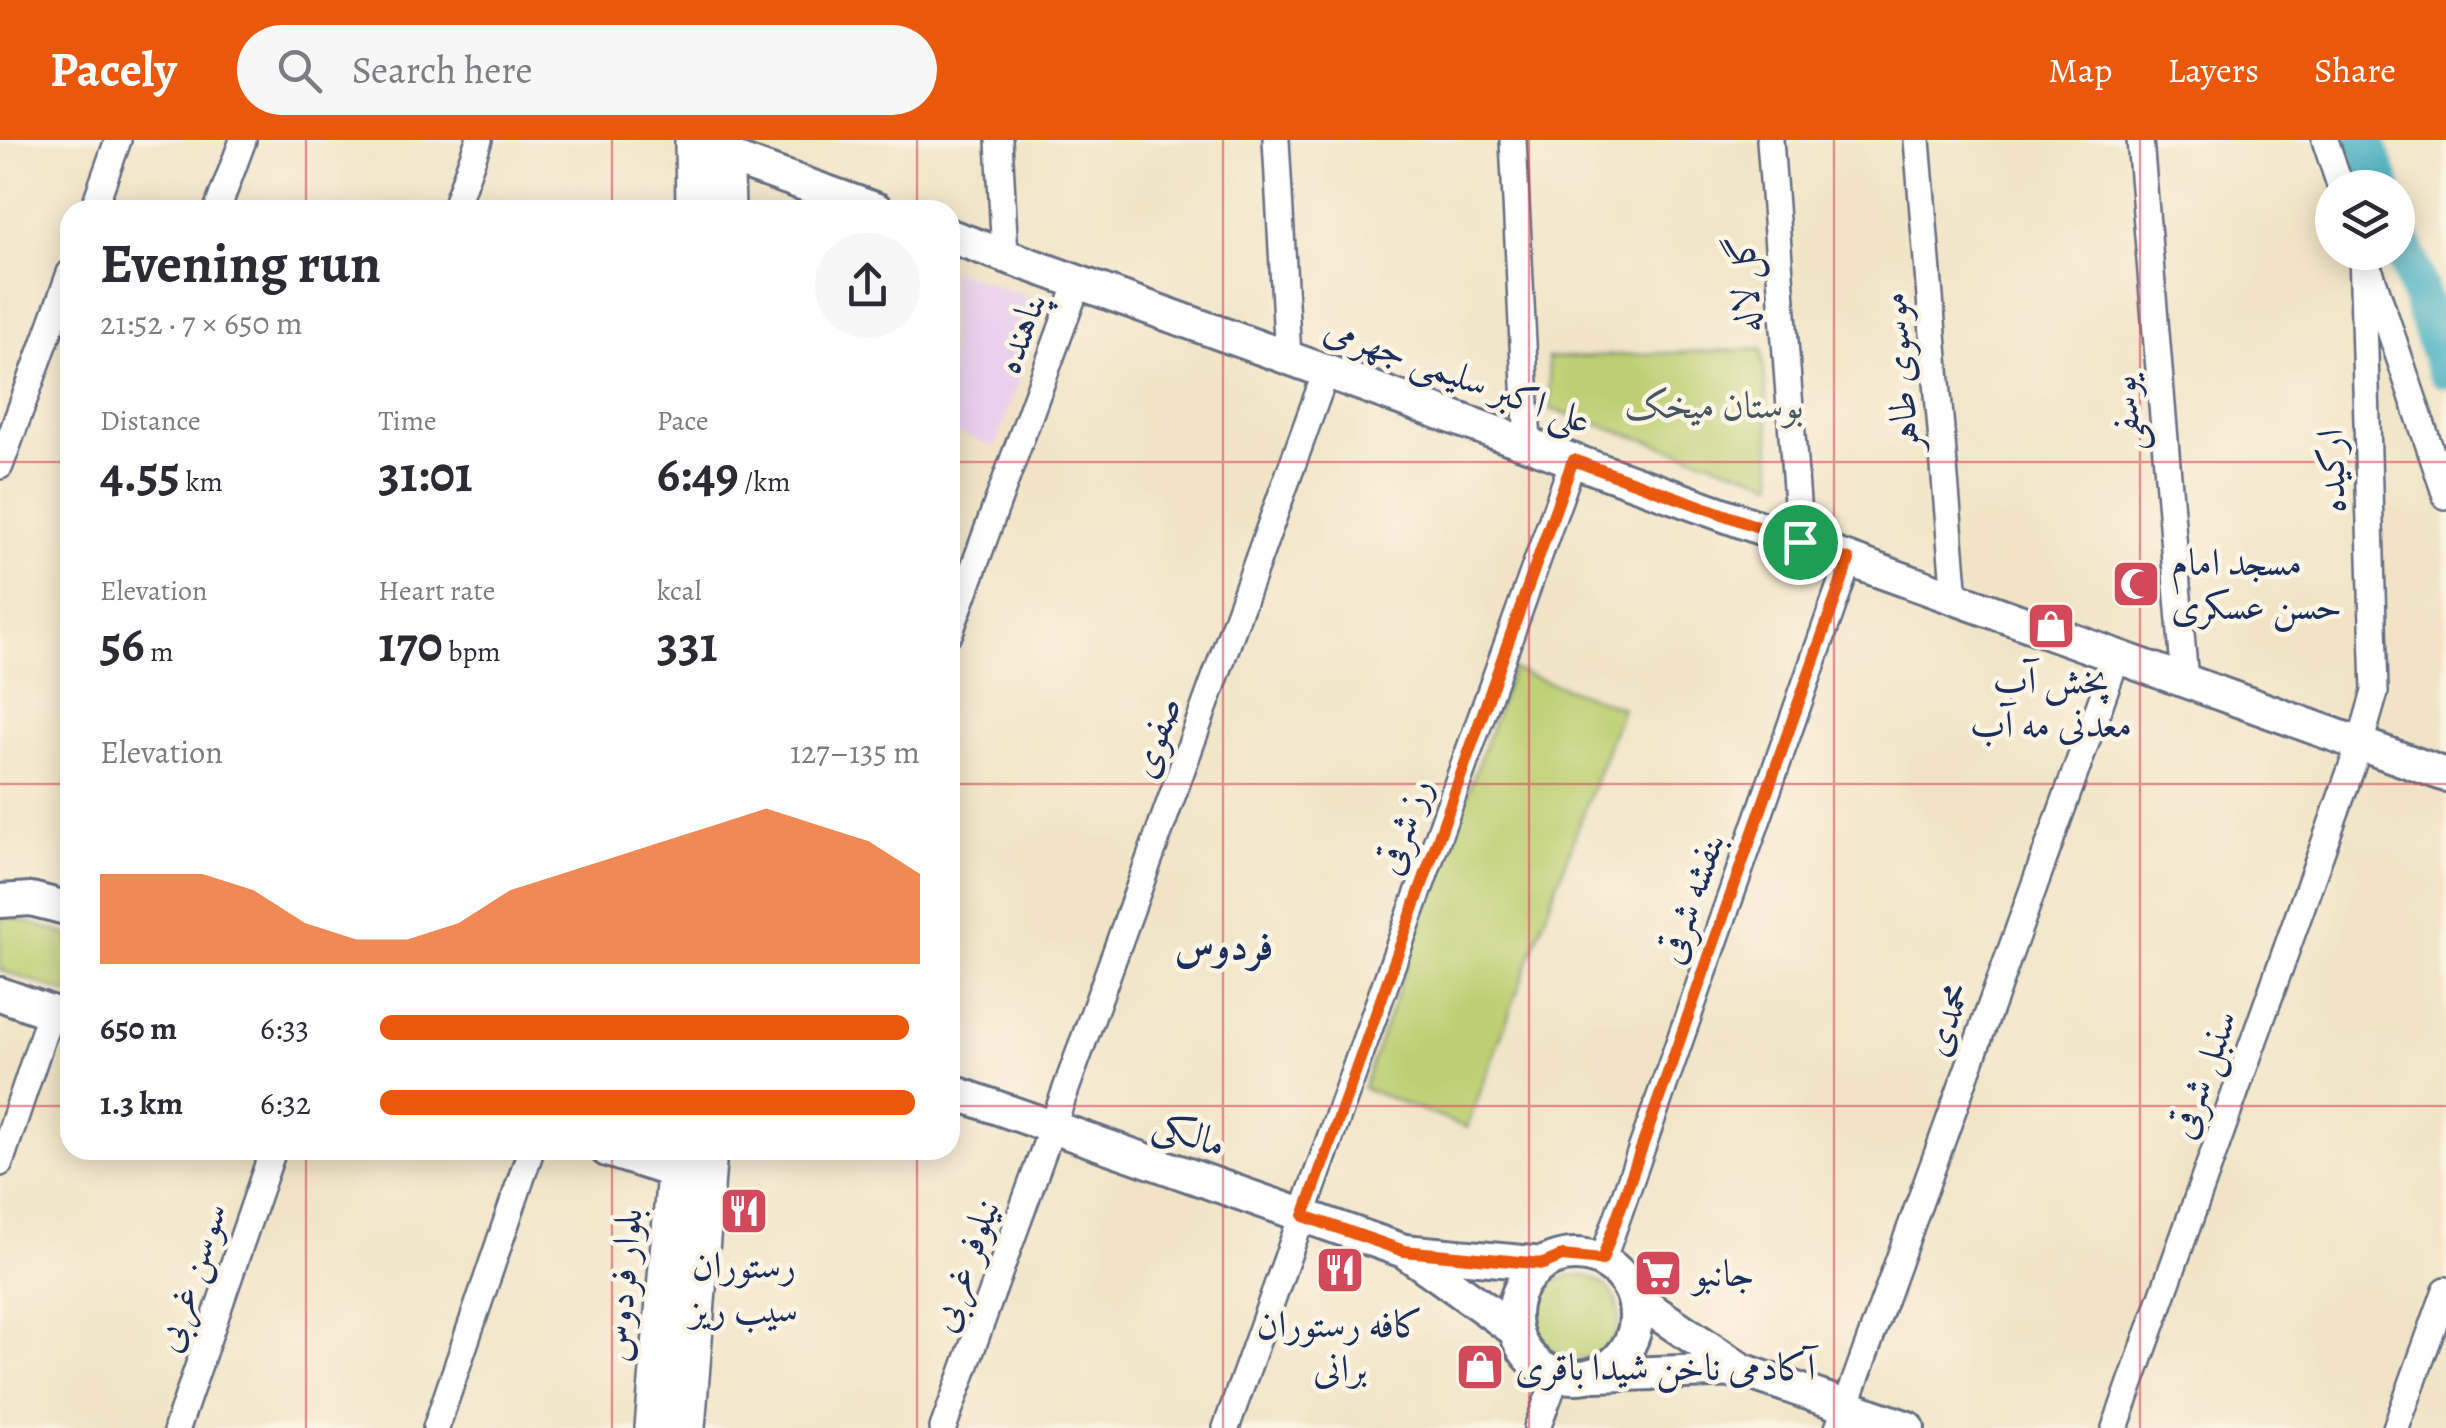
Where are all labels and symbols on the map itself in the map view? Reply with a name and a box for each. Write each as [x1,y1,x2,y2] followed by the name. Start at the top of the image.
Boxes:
[1715,233,1774,335] street label: گل لاله
[981,283,1061,381] street label: پناهنده
[1866,290,1932,458] street label: موسوی طاهر
[1317,302,1599,448] street label: علی اکبر سلیمی جهرمی
[2096,372,2156,454] street label: یوسفی
[1624,379,1804,431] park label: بوستان میخک
[2304,428,2358,514] street label: ارکیده
[1758,500,1843,585] pin
[2171,536,2342,632] place label: مسجد امام حسن عسکری
[2110,558,2162,610] mosque icon: مسجد امام حسن عسکری
[2025,600,2077,652] shop icon: پخش آب معدنی مه آب
[1970,654,2132,750] place label: پخش آب معدنی مه آب
[1116,689,1194,785] street label: صفوی
[1362,771,1444,881] street label: رز شرقی
[1643,826,1737,970] street label: بنفشه شرقی
[1174,918,1274,973] district label: فردوس
[1909,975,1983,1063] street label: محمدی
[2155,1002,2250,1146] street label: سنبل شرقی
[1147,1096,1233,1170] street label: مالکی
[718,1185,770,1237] restaurant icon: رستوران سیب ریز
[916,1191,1013,1339] street label: نیلوفر غربی
[140,1195,241,1359] street label: سوسن غربی
[589,1206,655,1364] street label: بلوار فردوس
[686,1239,798,1335] place label: رستوران سیب ریز
[1314,1244,1366,1296] restaurant icon: كافه رستوران برانى
[1632,1247,1684,1299] supermarket icon: جانبو
[1690,1247,1755,1299] place label: جانبو
[1257,1298,1423,1394] place label: كافه رستوران برانى
[1454,1341,1506,1393] shop icon: آکادمی ناخن شیدا باقری
[1515,1341,1819,1393] place label: آکادمی ناخن شیدا باقری

